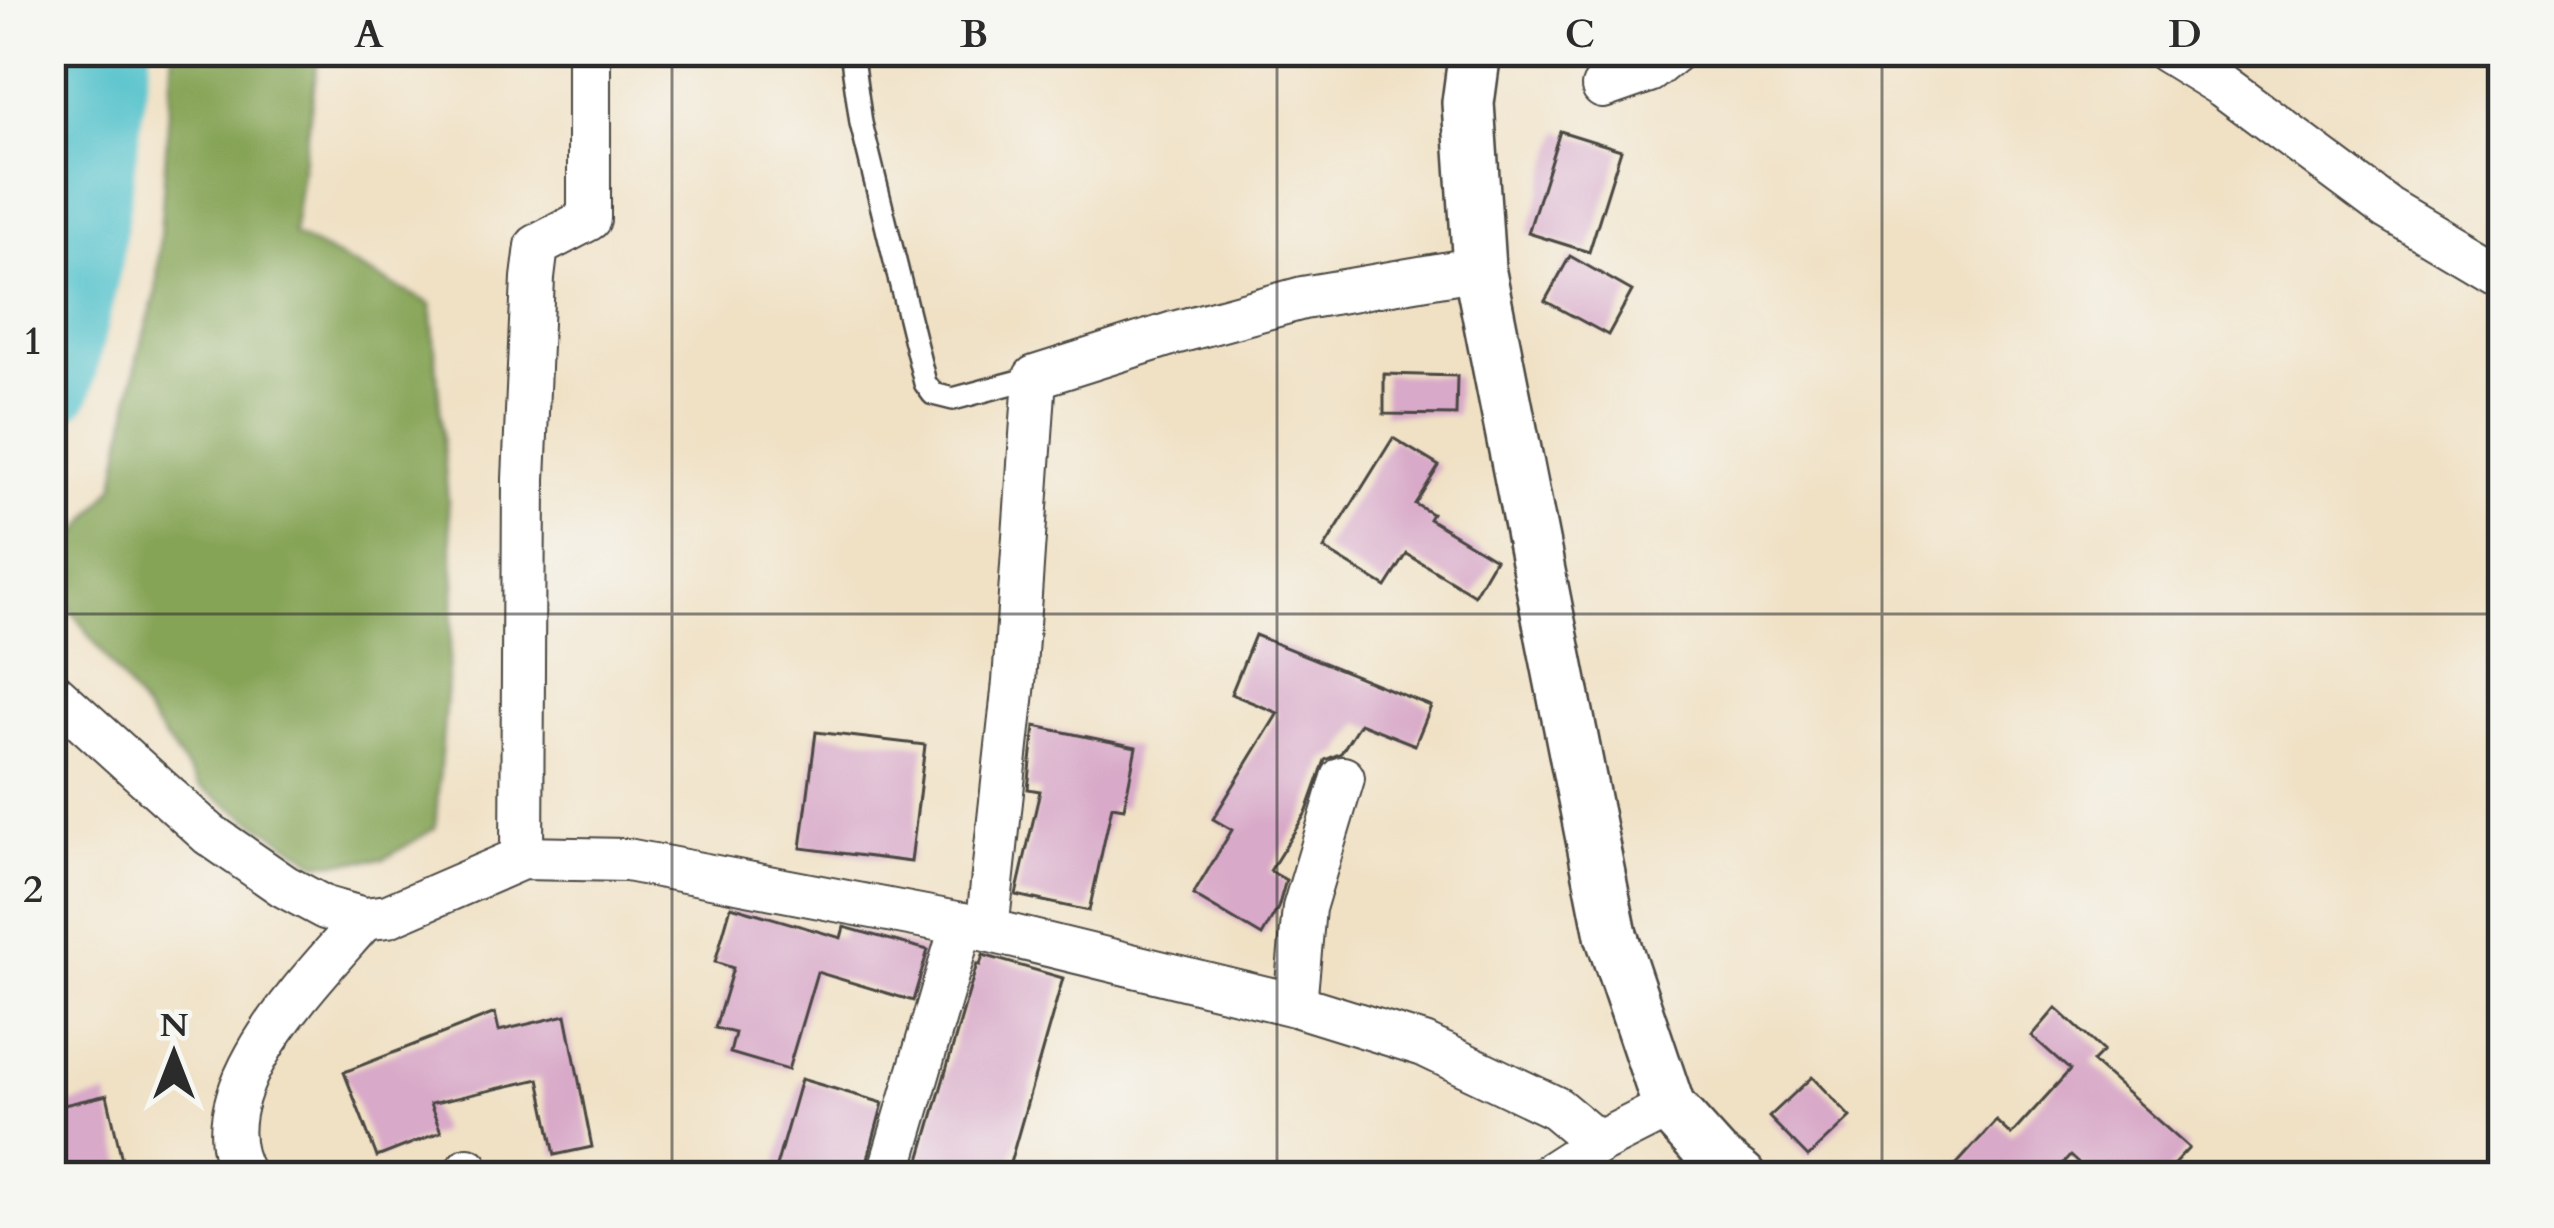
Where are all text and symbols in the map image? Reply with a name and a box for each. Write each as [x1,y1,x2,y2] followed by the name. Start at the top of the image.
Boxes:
[354,8,384,61] text: A
[960,8,988,61] text: B
[1565,8,1595,61] text: C
[2168,8,2202,61] text: D
[23,315,43,368] text: 1
[23,863,43,916] text: 2
[114,994,234,1114] north arrow
[160,1003,189,1048] text: N

